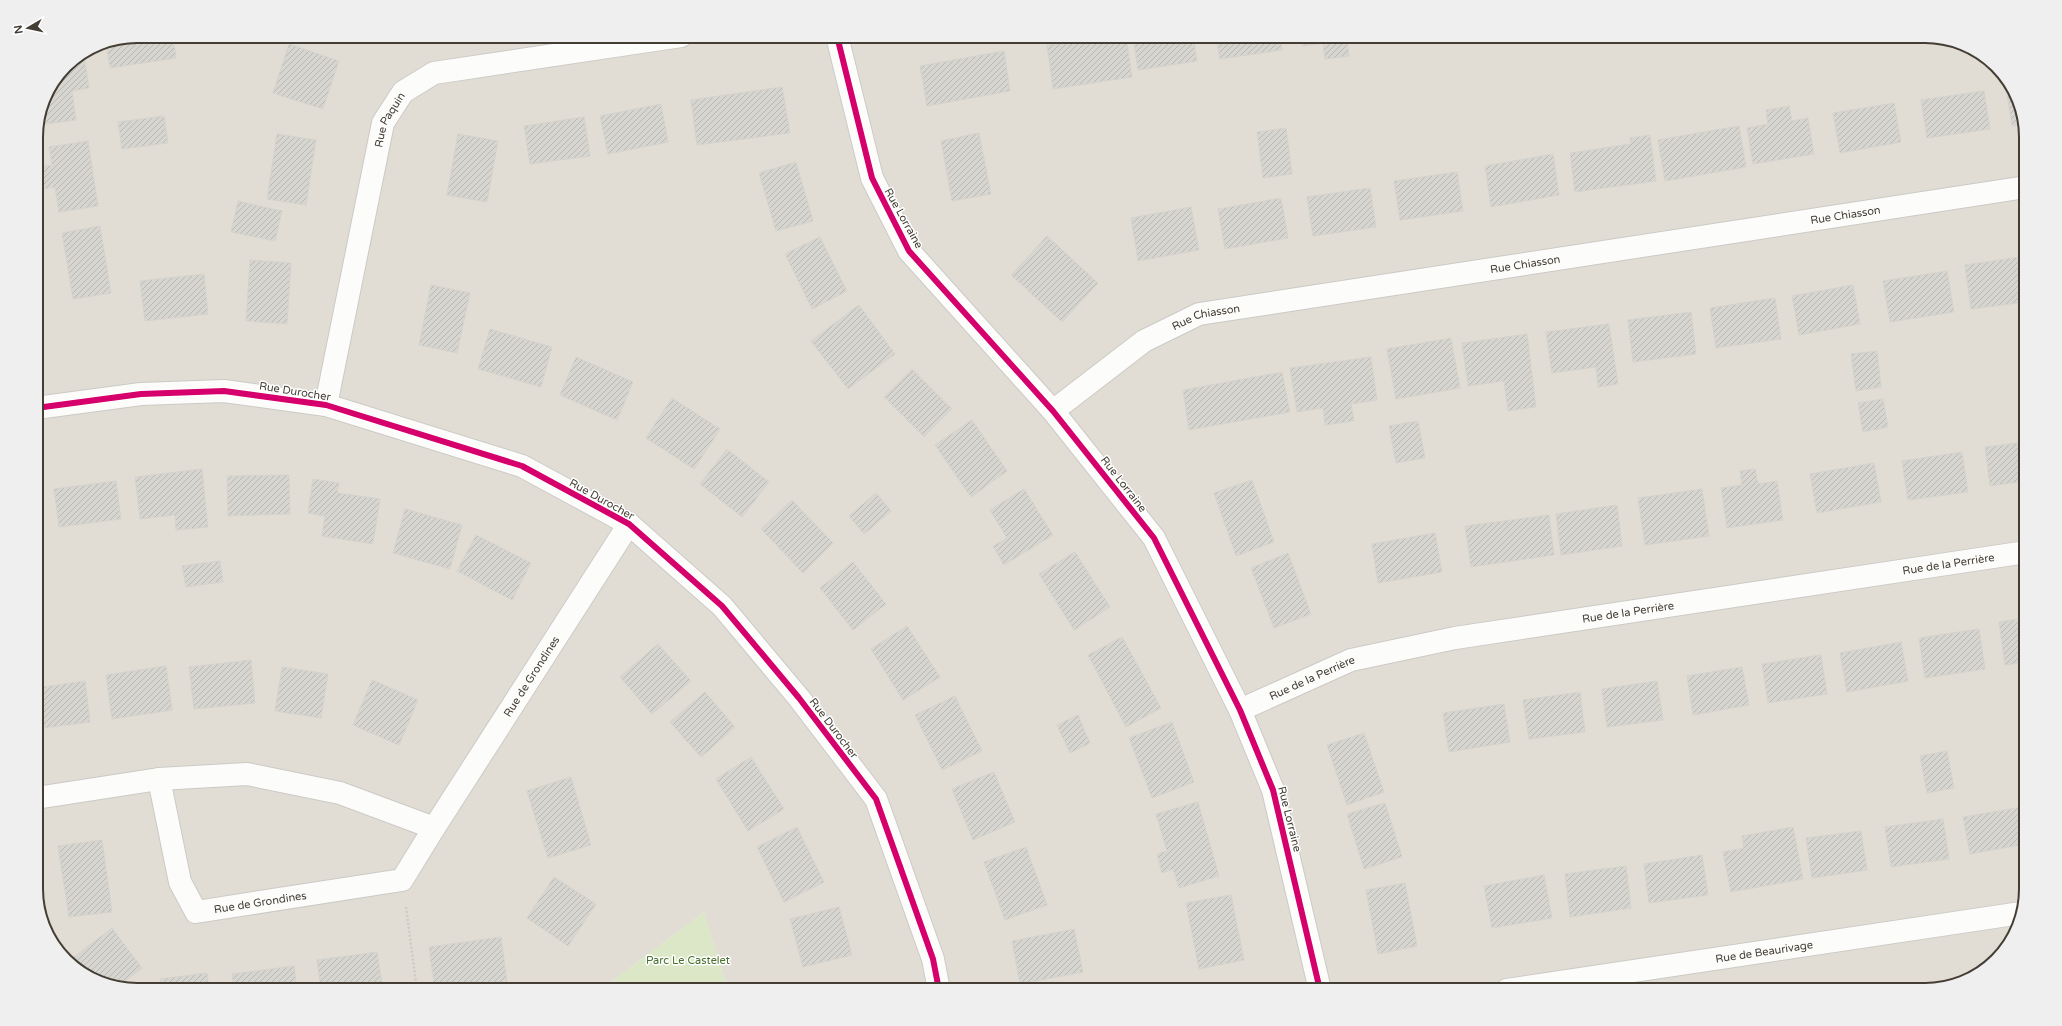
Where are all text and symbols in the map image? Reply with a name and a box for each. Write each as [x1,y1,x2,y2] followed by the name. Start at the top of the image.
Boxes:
[8,8,48,48] north arrow
[12,24,26,35] text: N
[372,90,408,149] street label: Rue Paquin
[882,186,925,251] street label: Rue Lorraine
[1809,203,1881,227] street label: Rue Chiasson
[1489,253,1561,276] street label: Rue Chiasson
[1170,302,1241,333] street label: Rue Chiasson
[258,379,332,404] street label: Rue Durocher
[1098,454,1149,515] street label: Rue Lorraine
[567,476,637,523] street label: Rue Durocher
[1902,551,1995,578] street label: Rue de la Perrière
[1581,599,1675,626] street label: Rue de la Perrière
[501,634,562,719] street label: Rue de Grondines
[1267,653,1356,703] street label: Rue de la Perrière
[807,696,861,762] street label: Rue Durocher
[1275,785,1304,853] street label: Rue Lorraine
[213,889,307,916] street label: Rue de Grondines
[1715,938,1814,966] street label: Rue de Beaurivage
[646,954,730,967] park label: Parc Le Castelet

